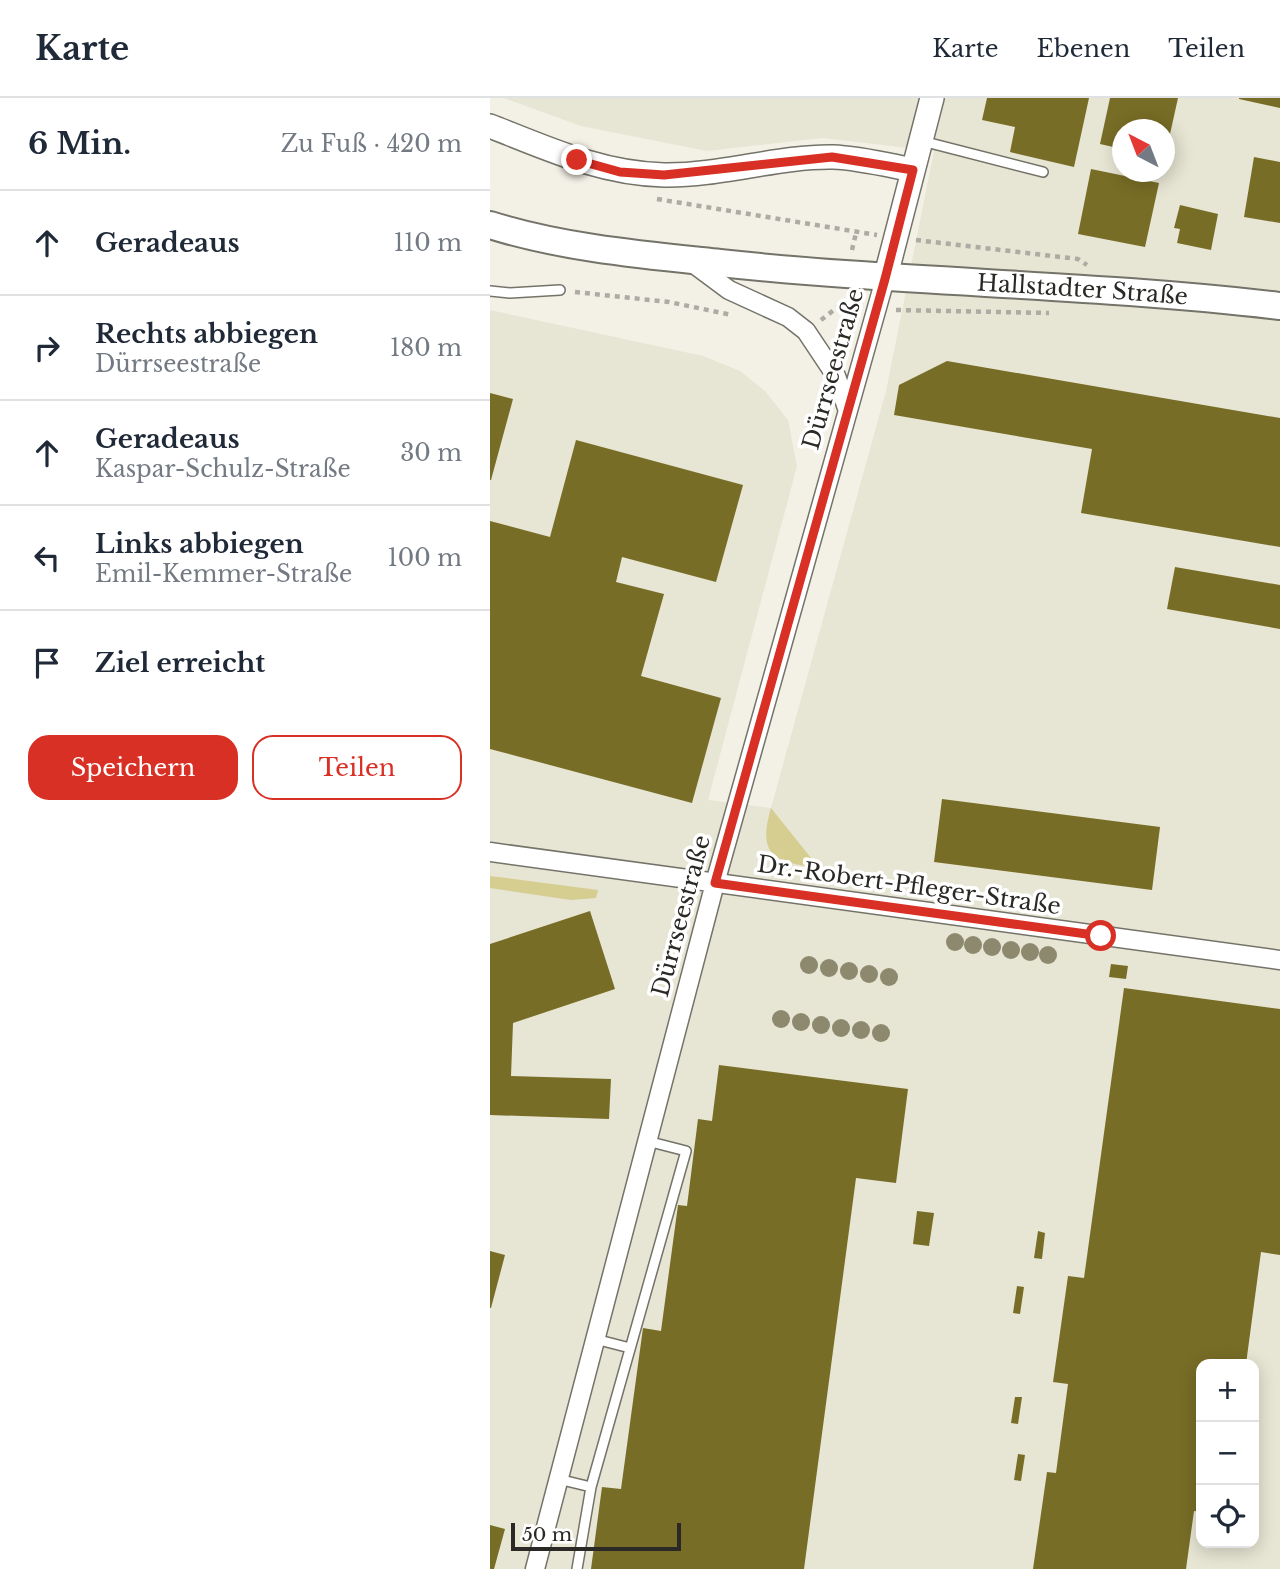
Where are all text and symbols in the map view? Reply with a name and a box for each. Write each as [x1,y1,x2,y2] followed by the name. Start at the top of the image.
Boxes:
[35,28,129,69] text: Karte
[932,34,999,63] text: Karte
[1037,34,1130,63] text: Ebenen
[1168,34,1245,63] text: Teilen
[1112,119,1175,182] north arrow
[28,125,131,162] text: 6 Min.
[281,130,462,158] text: Zu Fuß · 420 m
[561,144,592,175] route end
[28,224,66,262] icon: ahead
[95,227,240,259] text: Geradeaus
[394,229,462,257] text: 110 m
[976,268,1189,311] street label: Hallstadter Straße
[797,285,869,453] street label: Dürrseestraße
[95,318,318,350] text: Rechts abbiegen
[28,329,66,367] icon: right
[390,334,462,362] text: 180 m
[95,350,261,378] text: Dürrseestraße
[95,423,240,455] text: Geradeaus
[28,434,66,472] icon: ahead
[400,439,462,467] text: 30 m
[95,455,351,483] text: Kaspar-Schulz-Straße
[95,528,304,560] text: Links abbiegen
[28,539,66,577] icon: left
[388,544,462,572] text: 100 m
[95,560,352,588] text: Emil-Kemmer-Straße
[28,644,66,682] icon: arrive
[95,647,265,679] text: Ziel erreicht
[28,735,238,800] button: Speichern
[252,735,462,800] button: Teilen
[646,832,716,1000] street label: Dürrseestraße
[755,850,1063,920] street label: Dr.-Robert-Pfleger-Straße
[1085,920,1116,951] route start
[1196,1359,1259,1548] map controls
[1196,1359,1259,1422] button: +
[1196,1422,1259,1485] button: −
[1196,1485,1259,1548] button: locate
[511,1520,681,1552] scale bar
[522,1523,572,1546] text: 50 m

